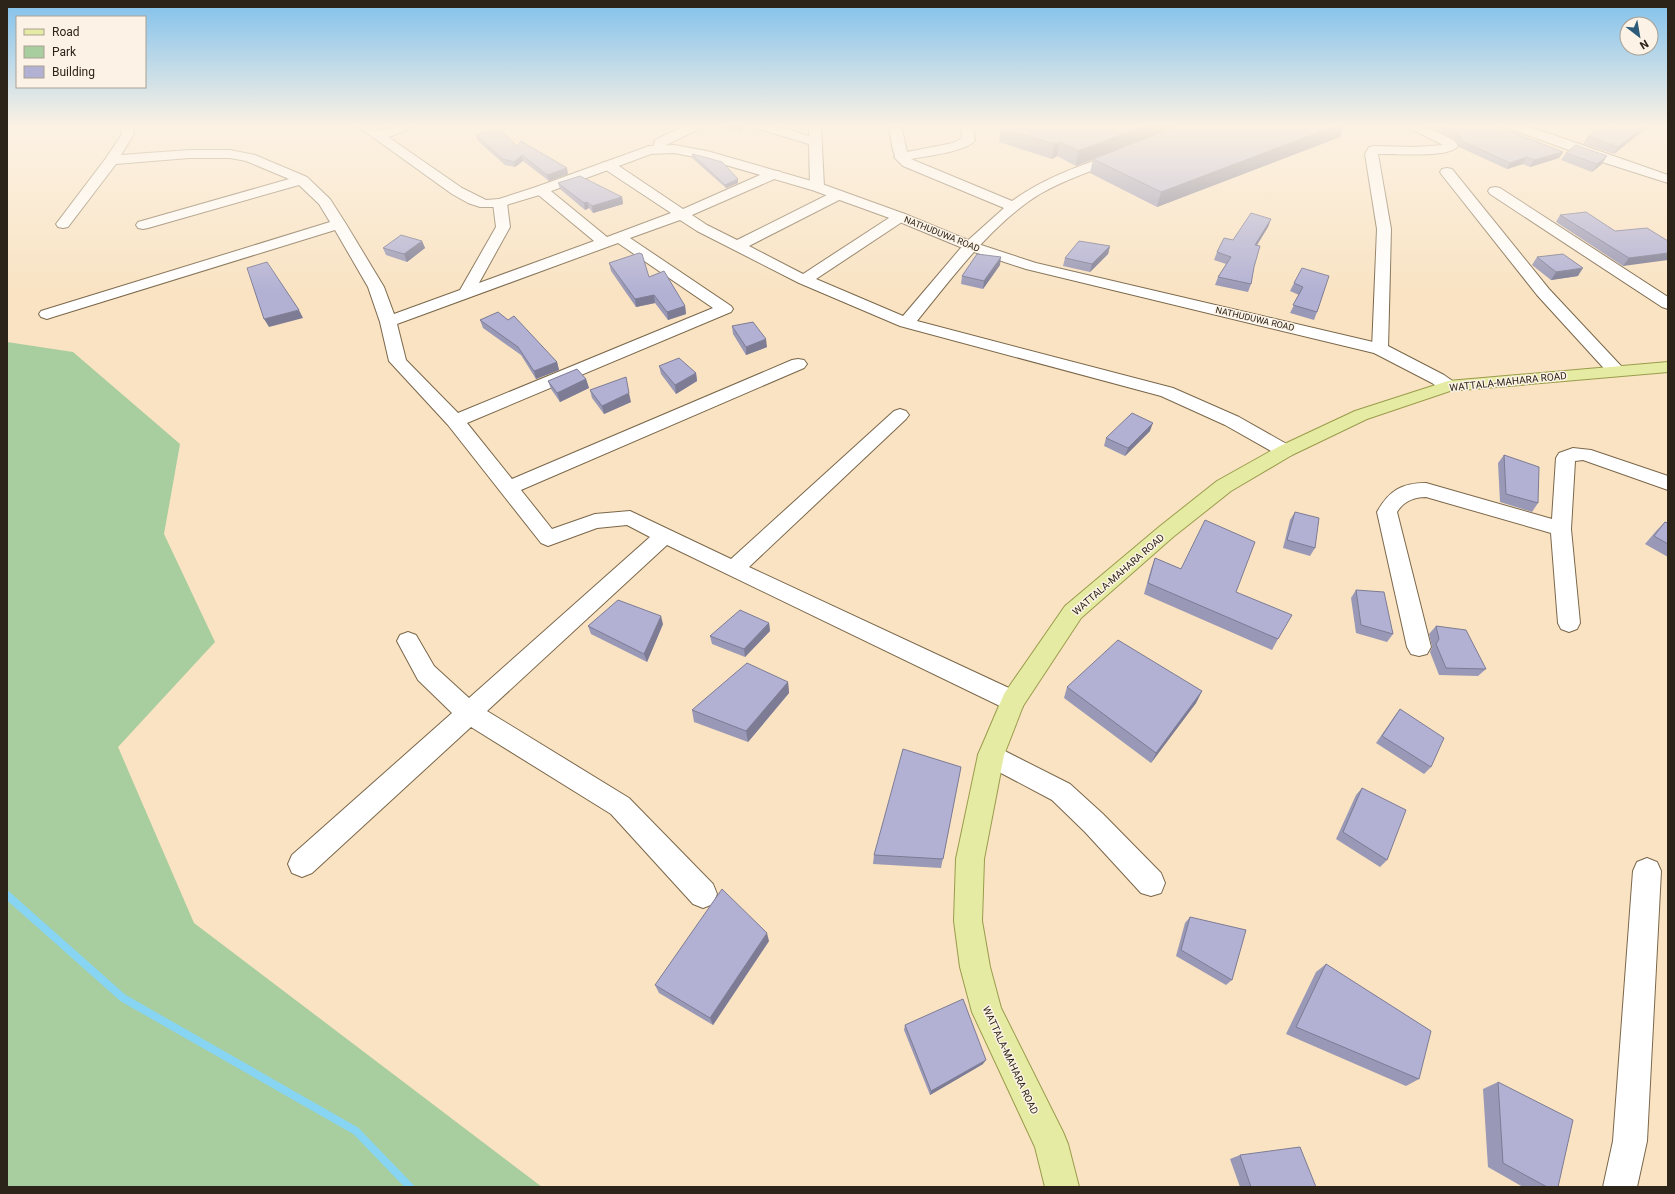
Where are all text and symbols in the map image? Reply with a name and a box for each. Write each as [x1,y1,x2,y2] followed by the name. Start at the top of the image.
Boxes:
[16,16,146,88] legend
[1619,16,1659,56] north arrow
[52,25,80,39] text: Road
[1637,37,1651,52] text: N
[52,45,77,59] text: Park
[52,65,95,79] text: Building
[903,214,981,254] street label: NATHUDUWA ROAD
[1215,305,1295,333] street label: NATHUDUWA ROAD
[1449,370,1567,393] street label: WATTALA-MAHARA ROAD
[1070,532,1166,617] street label: WATTALA-MAHARA ROAD
[981,1005,1040,1116] street label: WATTALA-MAHARA ROAD

